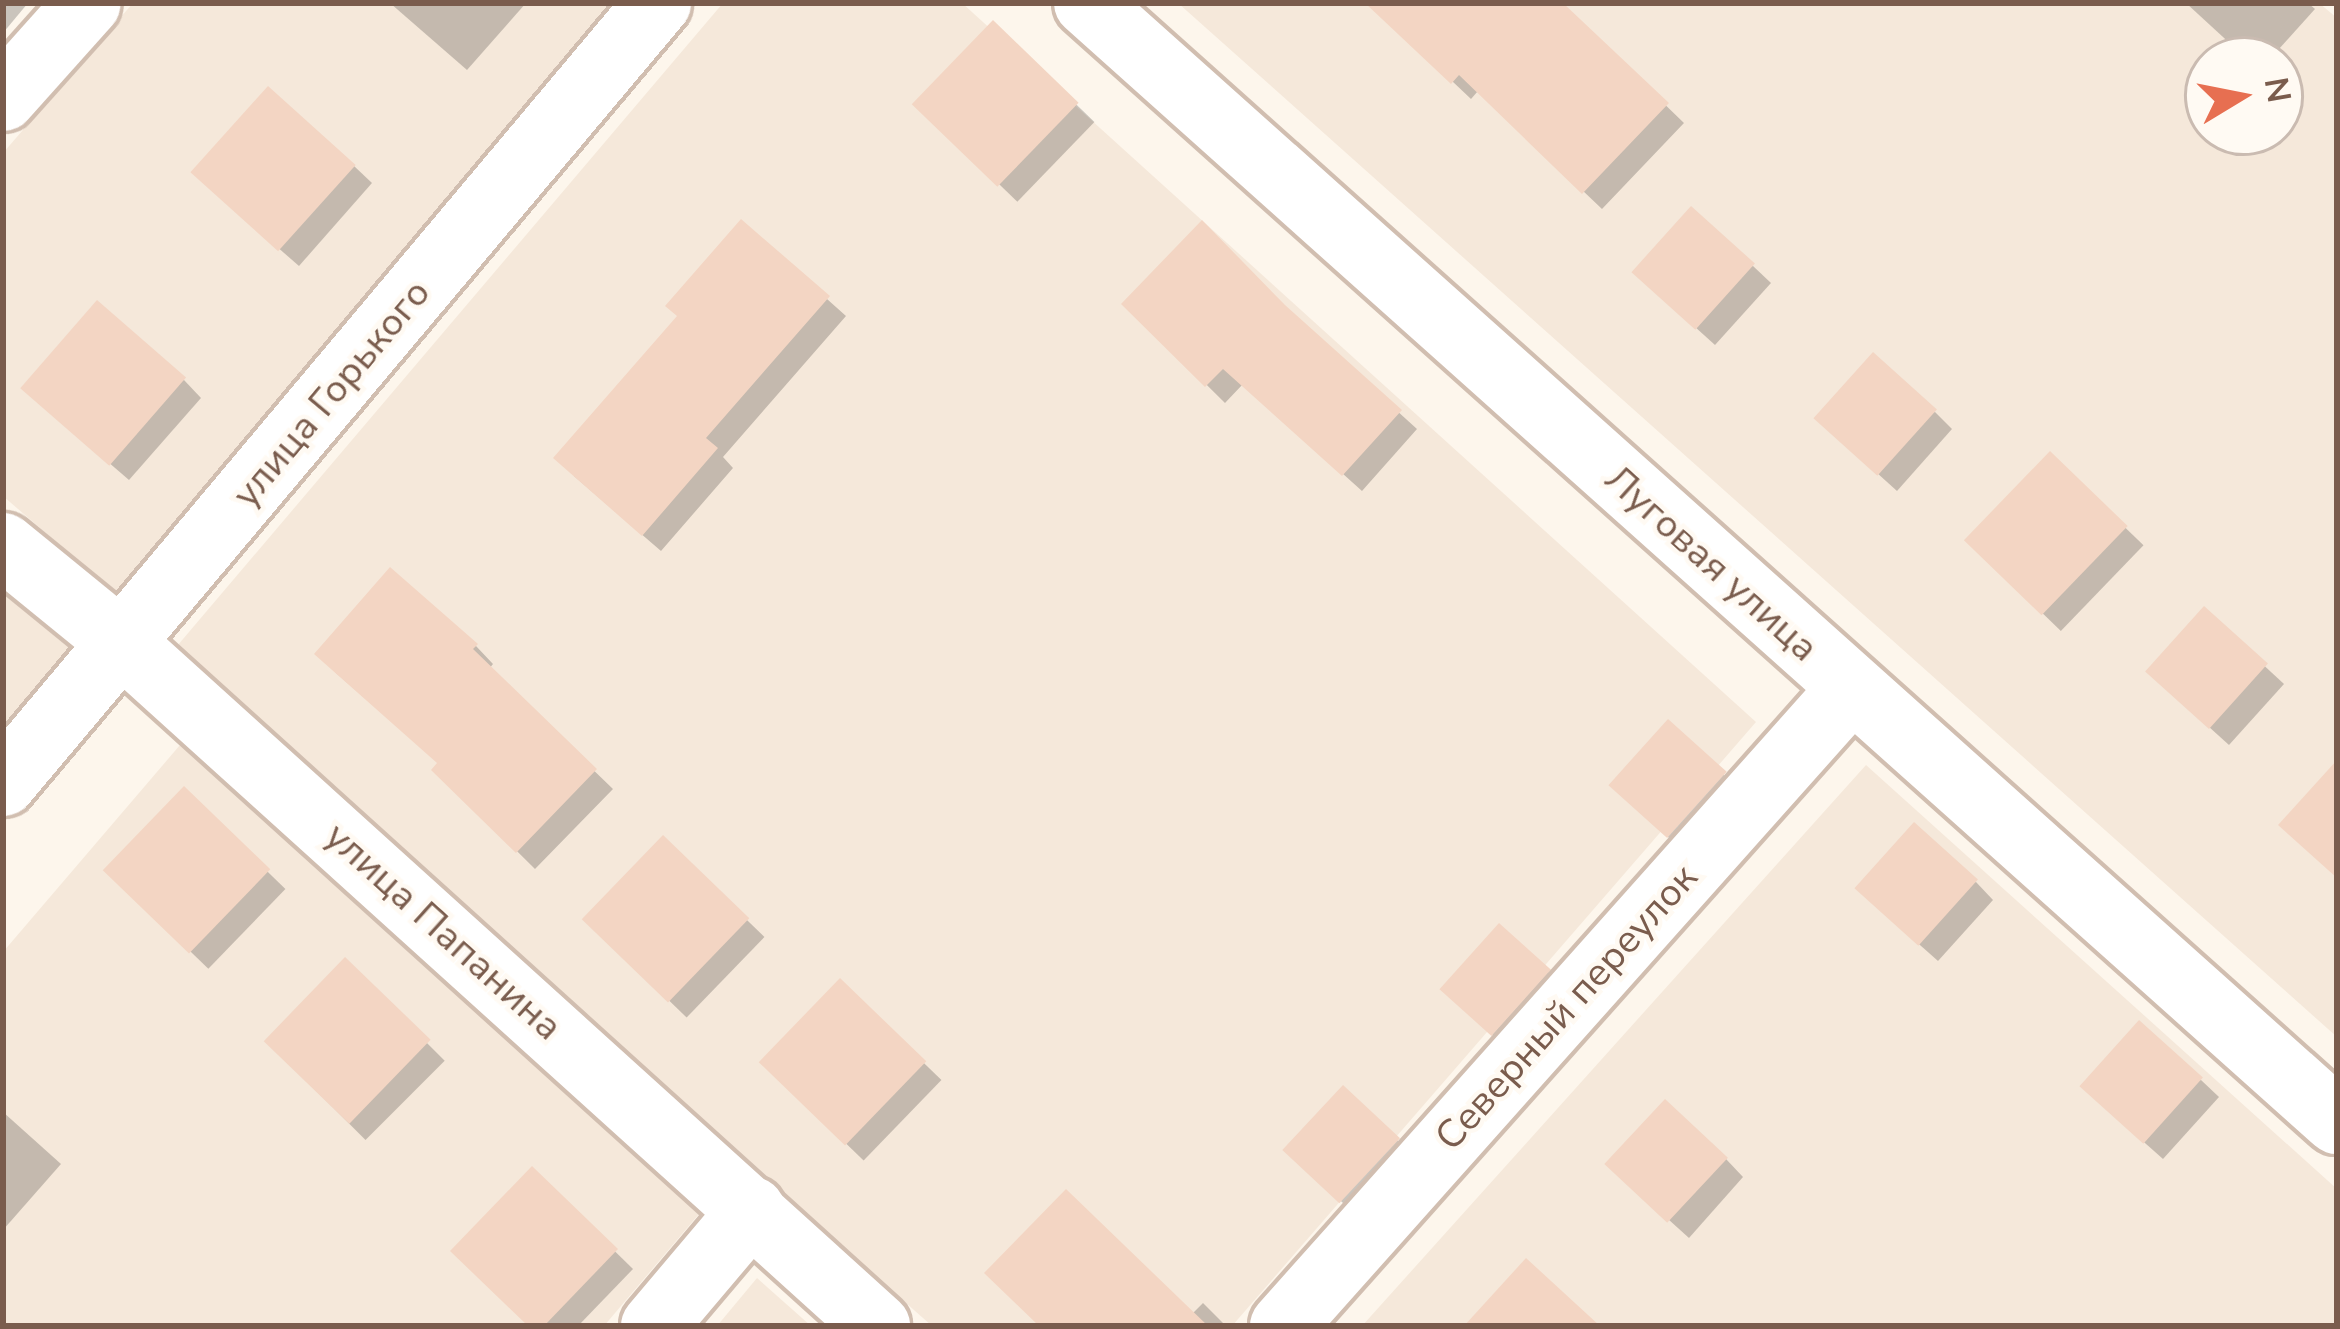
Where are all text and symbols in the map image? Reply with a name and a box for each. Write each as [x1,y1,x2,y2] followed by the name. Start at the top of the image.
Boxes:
[2184,36,2304,156] north arrow
[2253,74,2301,106] text: N
[223,271,441,517] street label: улица Горького
[1595,456,1827,672] street label: Луговая улица
[315,813,571,1051] street label: улица Папанина
[1426,855,1708,1161] street label: Северный переулок

